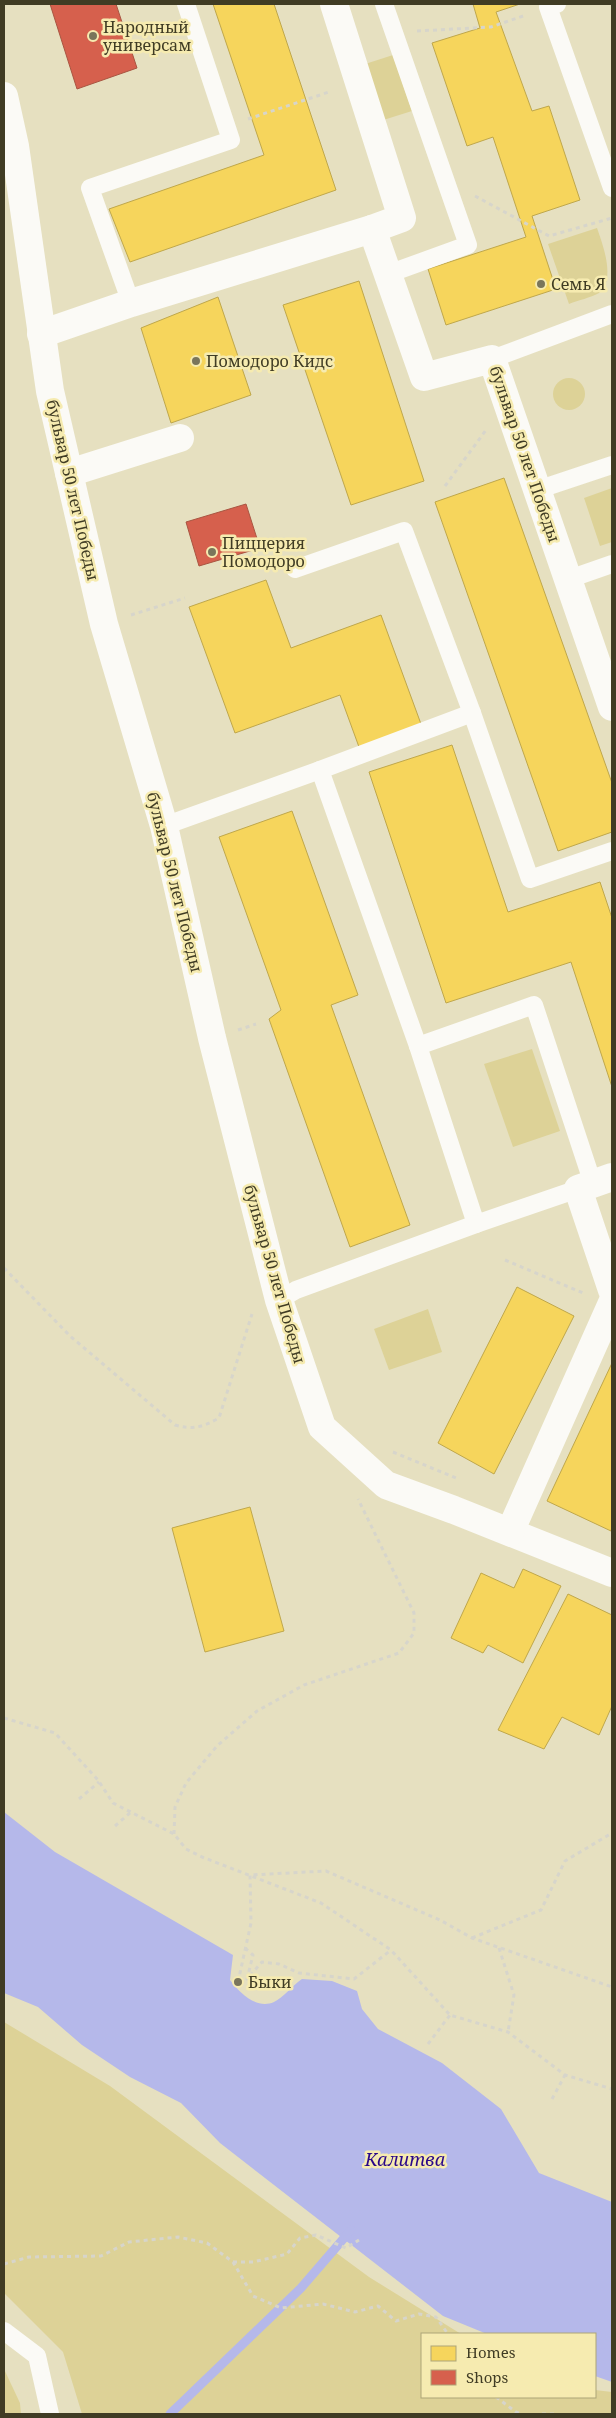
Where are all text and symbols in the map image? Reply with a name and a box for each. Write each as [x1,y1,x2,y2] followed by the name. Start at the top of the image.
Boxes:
[103,16,191,56] place label: Народный универсам
[87,30,99,42] marker: Народный универсам
[551,273,606,295] place label: Семь Я
[535,278,547,290] marker: Семь Я
[206,350,333,372] place label: Помодоро Кидс
[190,355,202,367] marker: Помодоро Кидс
[484,363,566,545] street label: бульвар 50 лет Победы
[41,397,105,583] street label: бульвар 50 лет Победы
[222,532,305,572] place label: Пиццерия Помодоро
[206,546,218,558] marker: Пиццерия Помодоро
[142,790,208,974] street label: бульвар 50 лет Победы
[239,1182,311,1366] street label: бульвар 50 лет Победы
[248,1971,292,1993] place label: Быки
[232,1976,244,1988] marker: Быки
[364,2147,445,2171] water label: Калитва
[421,2333,596,2398] legend
[466,2342,516,2362] text: Homes
[466,2367,509,2387] text: Shops

